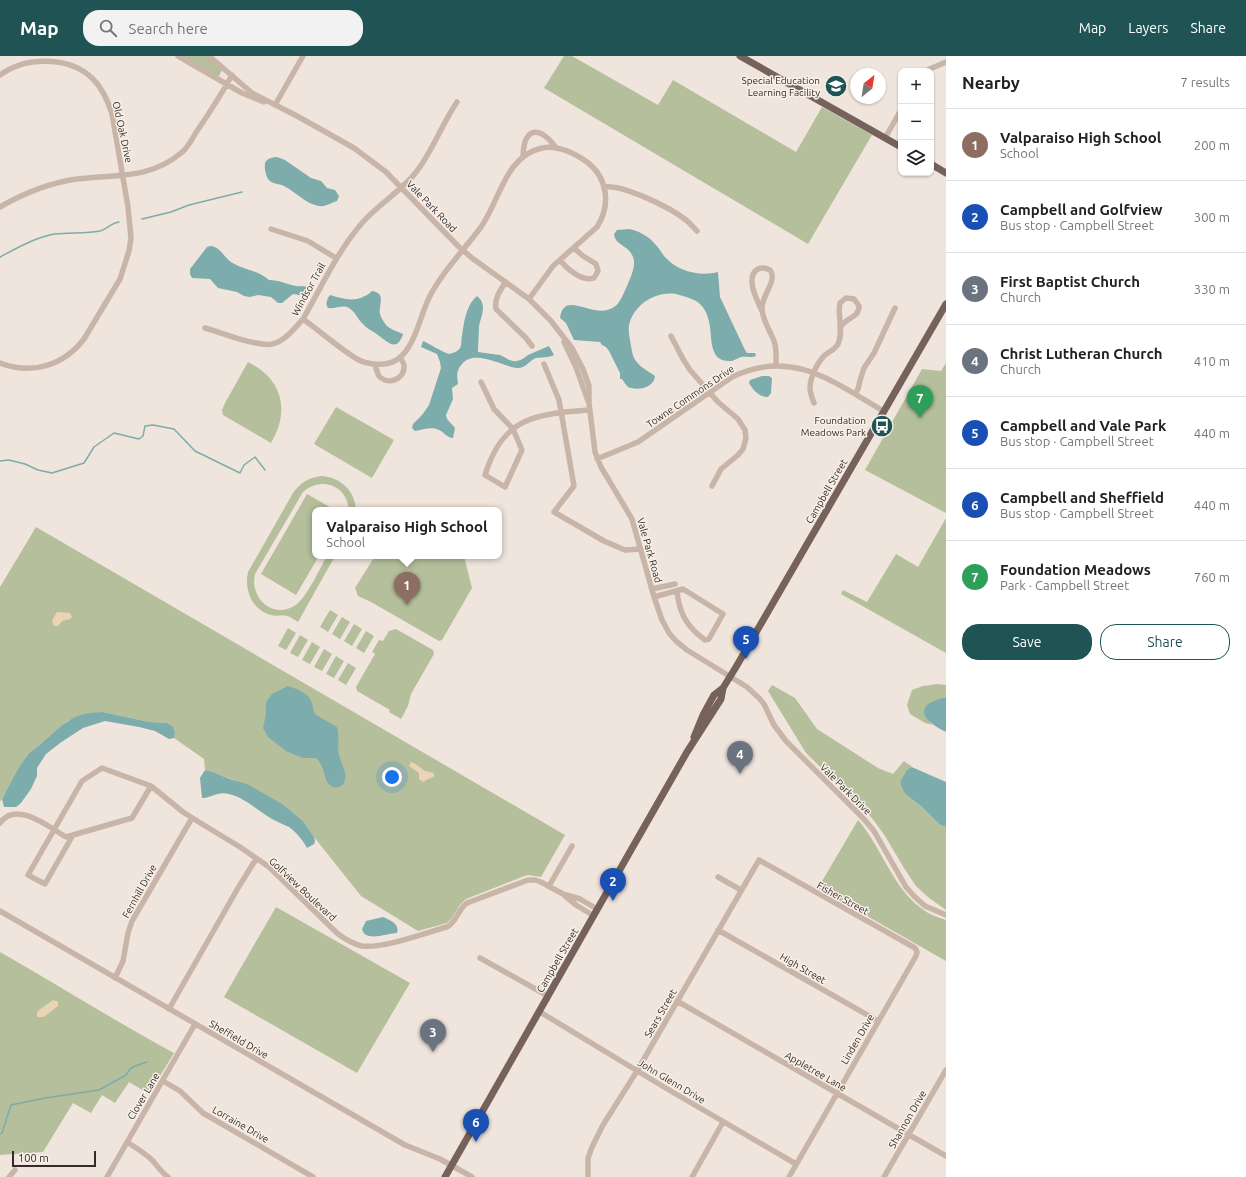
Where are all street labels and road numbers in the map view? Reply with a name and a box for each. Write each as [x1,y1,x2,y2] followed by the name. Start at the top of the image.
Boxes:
[111,100,134,164] street label: Old Oak Drive
[404,178,459,234] street label: Vale Park Road
[289,260,328,318] street label: Windsor Trail
[644,363,736,430] street label: Towne Commons Drive
[804,457,849,525] street label: Campbell Street
[635,516,664,584] street label: Vale Park Road
[818,762,873,817] street label: Vale Park Drive
[267,855,339,923] street label: Golfview Boulevard
[120,863,159,920] street label: Fernhill Drive
[815,880,871,917] street label: Fisher Street
[535,926,580,994] street label: Campbell Street
[778,951,828,986] street label: High Street
[642,987,679,1039] street label: Sears Street
[839,1012,876,1066] street label: Linden Drive
[207,1018,270,1061] street label: Sheffield Drive
[783,1049,848,1093] street label: Appletree Lane
[636,1057,707,1106] street label: John Glenn Drive
[125,1071,162,1122] street label: Clover Lane
[886,1088,928,1150] street label: Shannon Drive
[211,1104,271,1145] street label: Lorraine Drive

